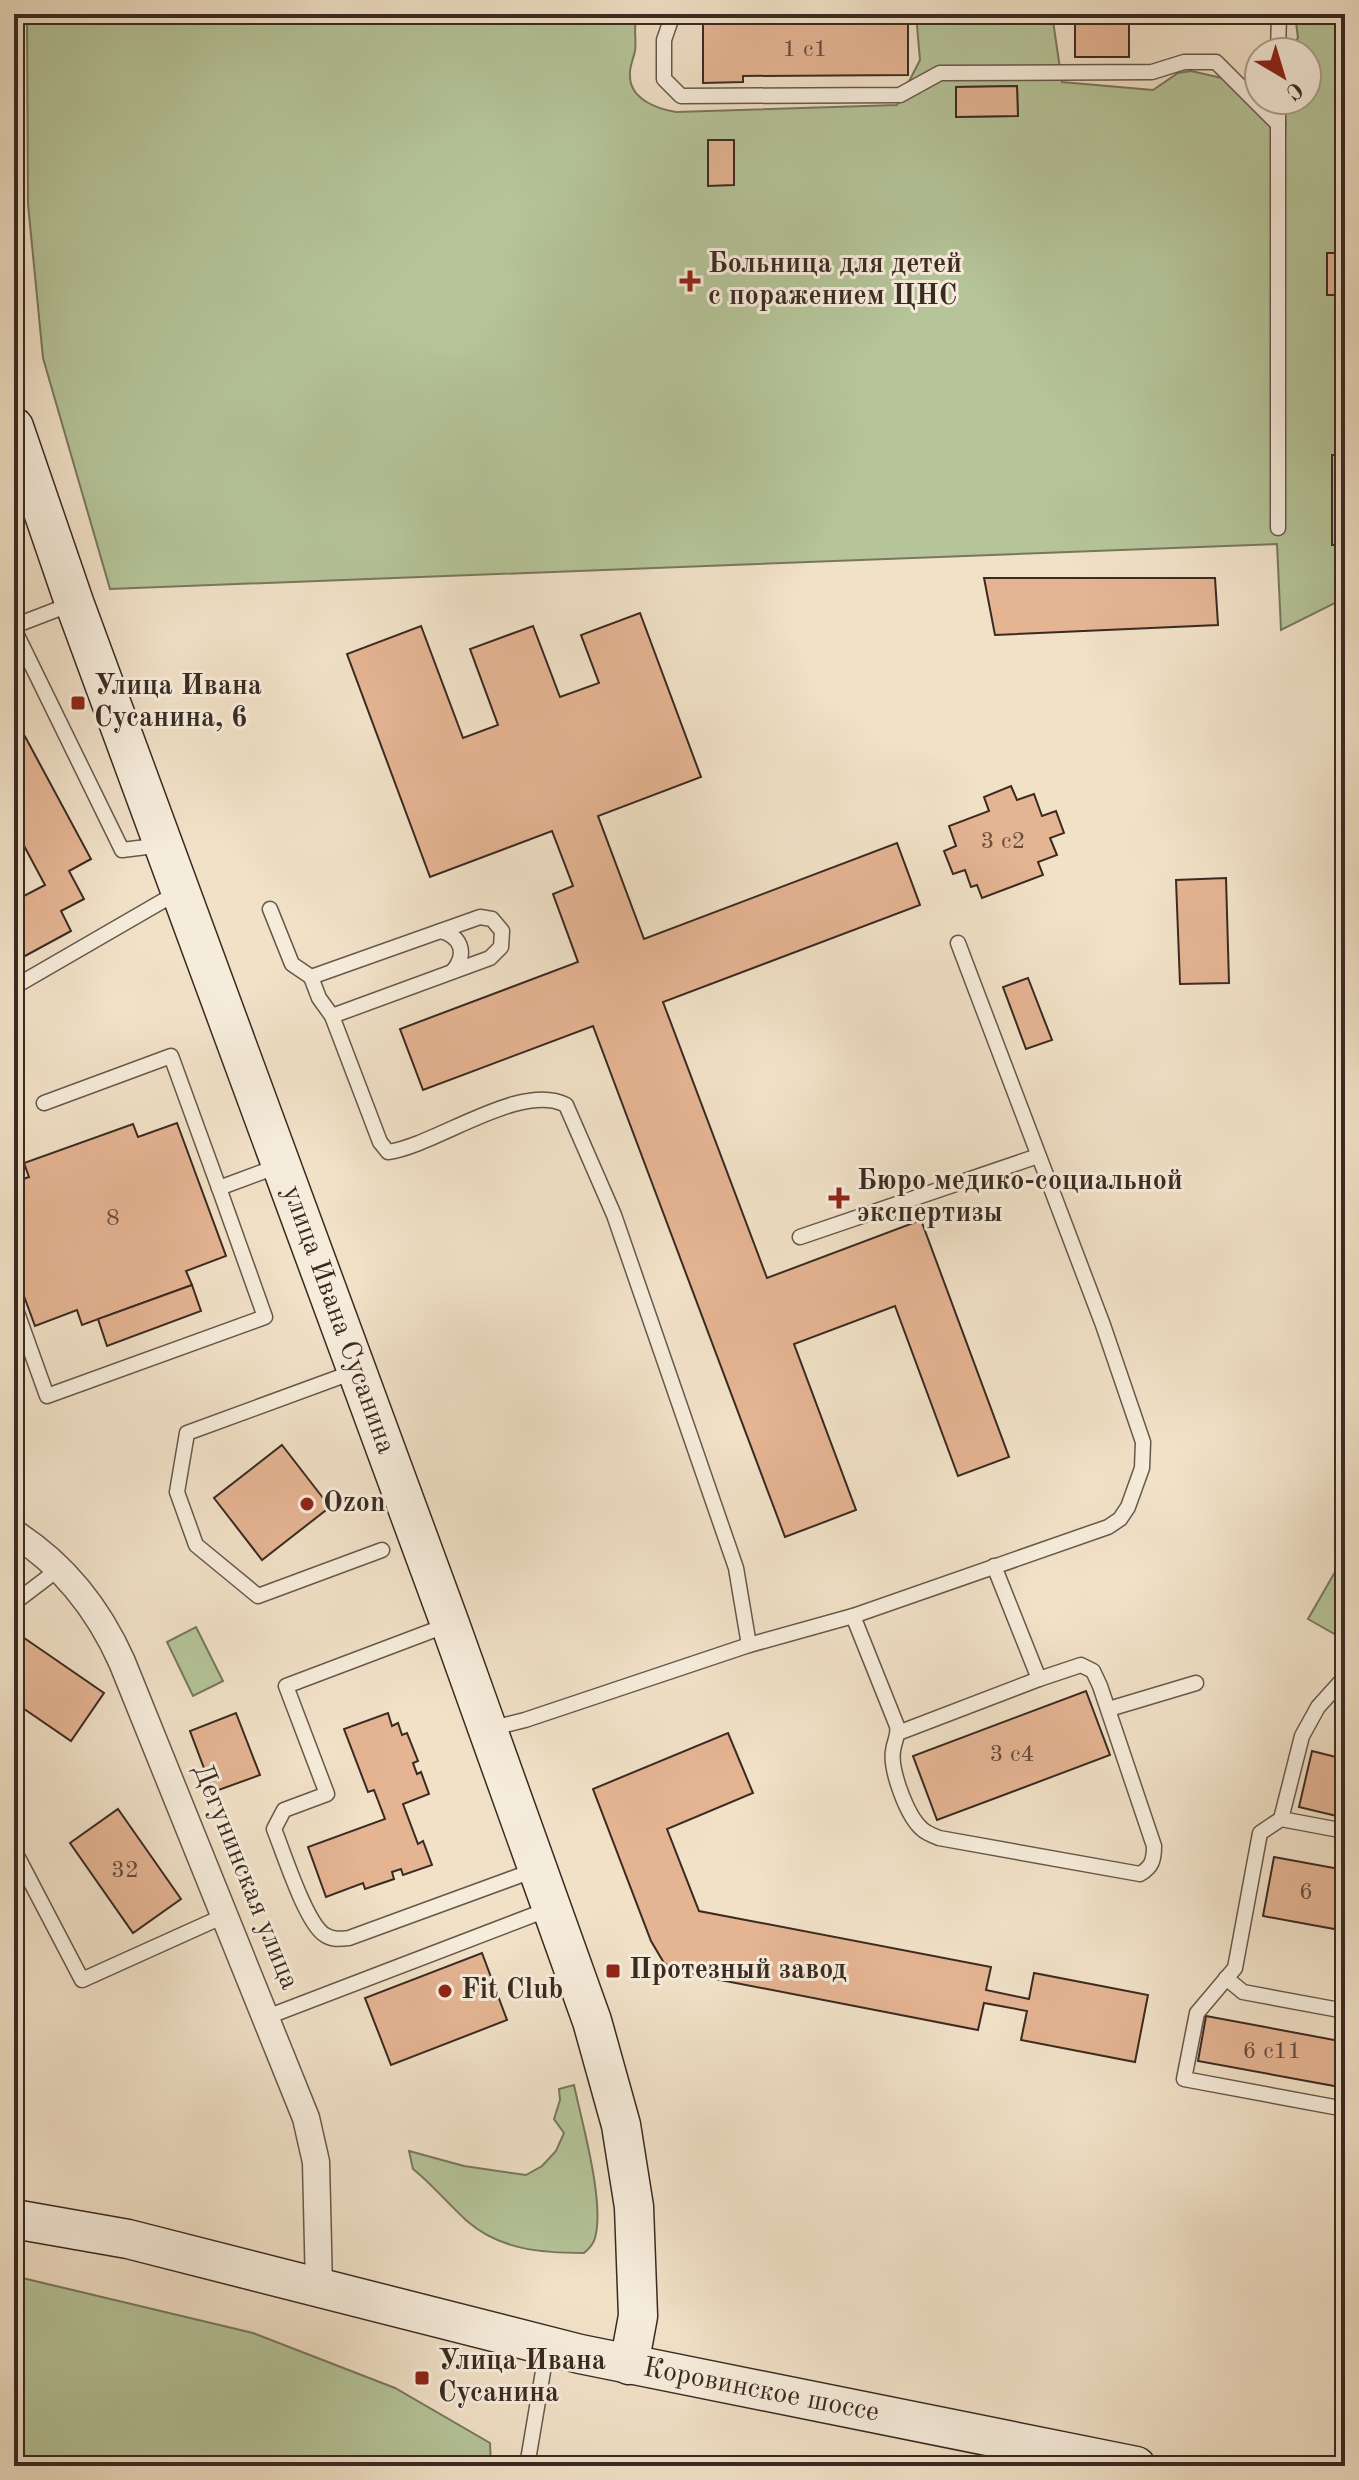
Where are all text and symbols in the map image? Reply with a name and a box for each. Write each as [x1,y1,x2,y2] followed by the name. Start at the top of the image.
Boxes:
[1243,36,1323,116] north arrow
[782,38,828,62] house number: 1 с1
[1282,77,1307,103] text: С
[708,251,962,311] place label: Больница для детей с поражением ЦНС
[679,270,701,292] marker: Больница для детей с поражением ЦНС
[94,673,262,733] place label: Улица Ивана Сусанина, 6
[69,694,87,712] marker: Улица Ивана Сусанина, 6
[980,830,1026,854] house number: 3 с2
[857,1168,1183,1228] place label: Бюро медико-социальной экспертизы
[276,1182,400,1458] street label: улица Ивана Сусанина
[828,1187,850,1209] marker: Бюро медико-социальной экспертизы
[106,1207,120,1231] house number: 8
[323,1490,386,1518] place label: Ozon
[298,1495,316,1513] marker: Ozon
[989,1743,1035,1767] house number: 3 с4
[187,1760,303,1994] street label: Дегунинская улица
[111,1859,139,1883] house number: 32
[1299,1881,1313,1905] house number: 6
[629,1957,847,1985] place label: Протезный завод
[604,1962,622,1980] marker: Протезный завод
[461,1977,563,2005] place label: Fit Club
[436,1982,454,2000] marker: Fit Club
[1243,2040,1301,2064] house number: 6 с11
[438,2348,606,2408] place label: Улица Ивана Сусанина
[641,2354,881,2428] street label: Коровинское шоссе
[413,2369,431,2387] marker: Улица Ивана Сусанина

